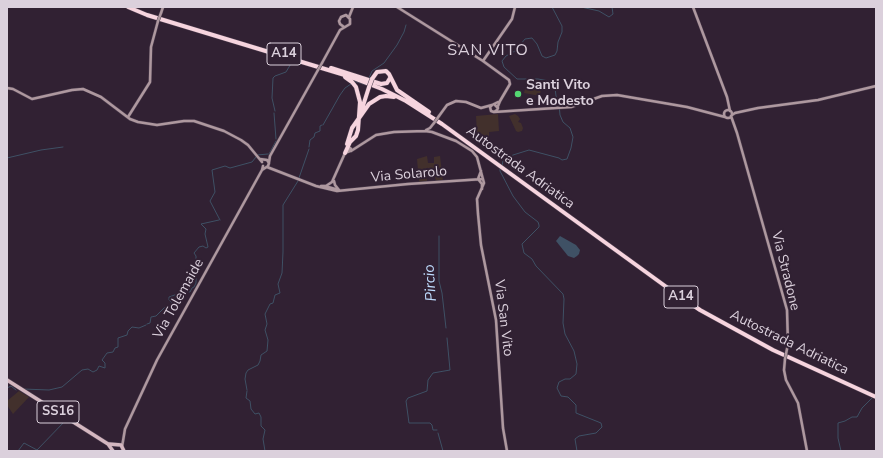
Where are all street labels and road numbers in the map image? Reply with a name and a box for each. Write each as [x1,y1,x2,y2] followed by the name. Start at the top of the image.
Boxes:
[267,43,301,65] road number: A14
[463,123,577,213] street label: Autostrada Adriatica
[370,163,448,187] street label: Via Solarolo
[767,230,803,312] street label: Via Stradone
[150,256,208,342] street label: Via Tolemaide
[490,279,516,357] street label: Via San Vito
[664,286,698,308] road number: A14
[727,307,851,379] street label: Autostrada Adriatica
[37,401,79,423] road number: SS16

